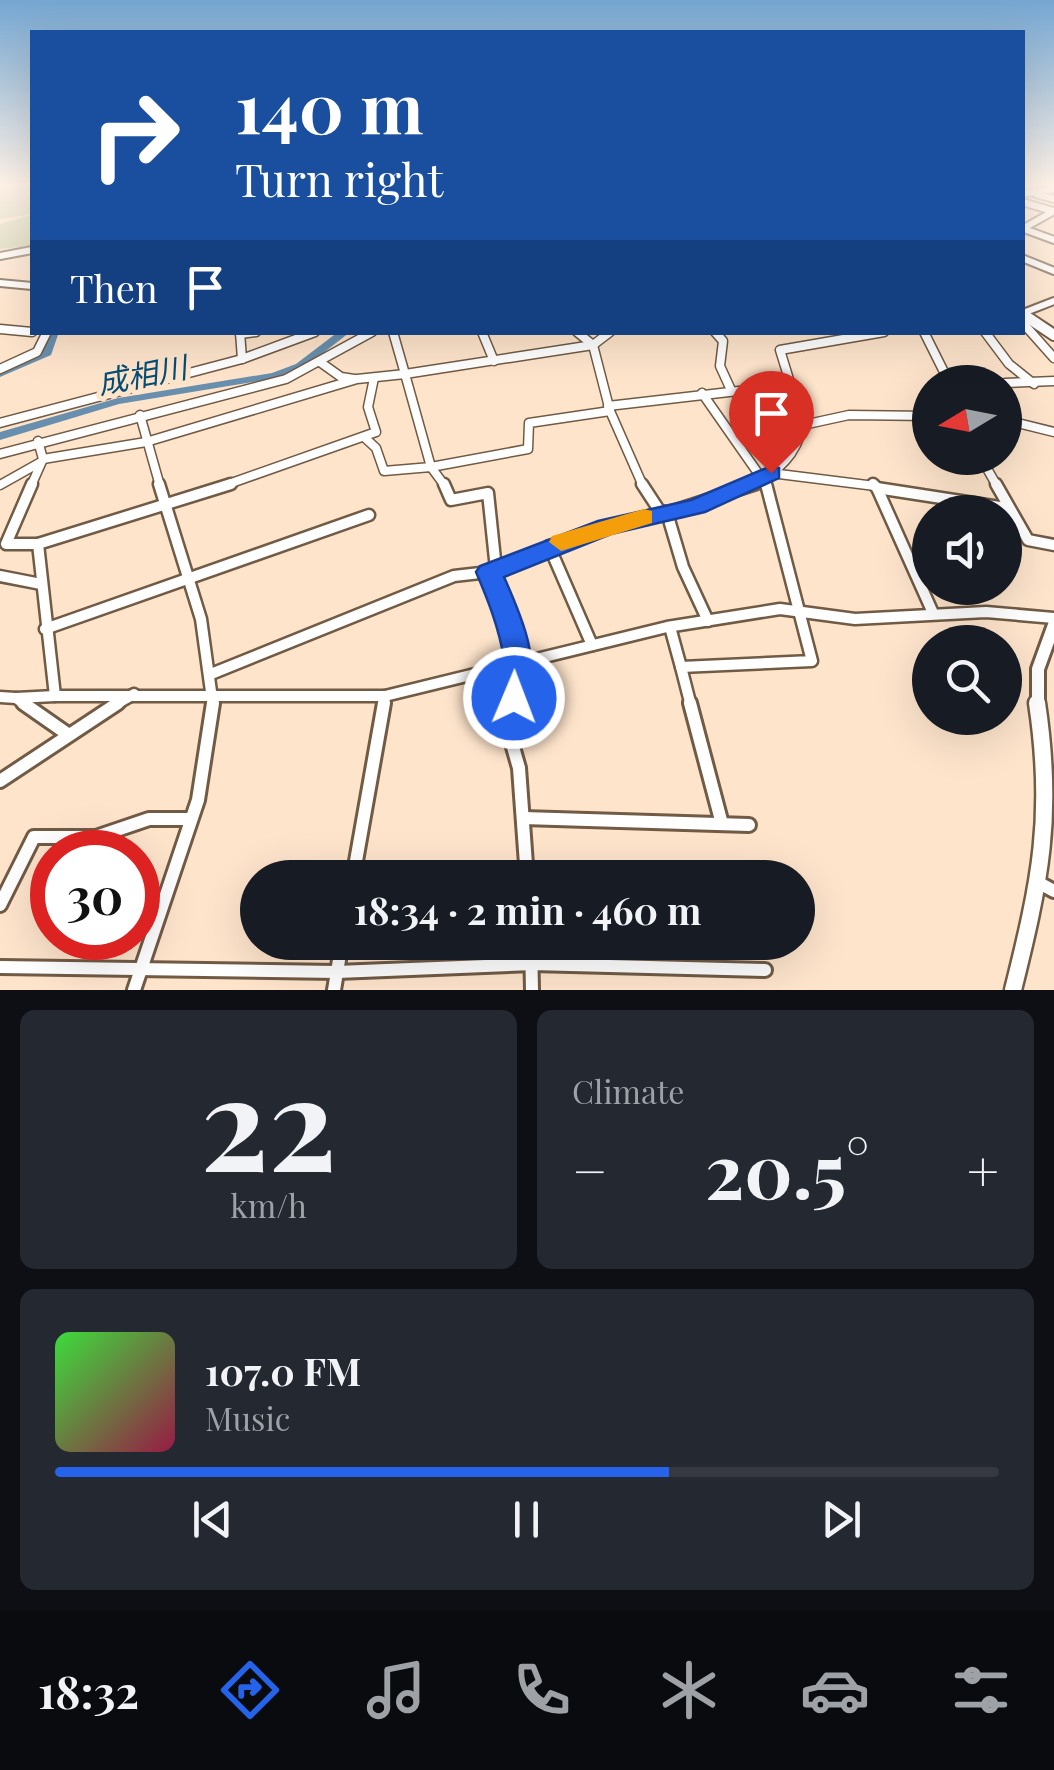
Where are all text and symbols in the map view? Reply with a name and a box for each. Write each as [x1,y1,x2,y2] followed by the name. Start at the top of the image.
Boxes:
[235,58,424,152] text: 140 m
[70,70,200,200] icon: right
[235,148,443,208] text: Turn right
[178,260,233,315] icon: arrive
[70,262,158,313] text: Then
[94,345,193,402] water label: 成相川
[912,365,1022,475] north arrow
[912,365,1022,735] map controls
[729,371,814,474] pin
[744,386,799,441] icon: arrive
[912,495,1022,605] button: sound
[912,625,1022,735] button: search
[462,646,566,750] position arrow
[30,830,160,960] speed limit sign: 30
[354,884,701,935] text: 18:34 · 2 min · 460 m
[201,1031,336,1205] text: 22
[572,1069,684,1112] text: Climate
[705,1118,869,1218] text: 20.5°
[572,1132,608,1206] text: −
[967,1132,999,1206] text: +
[230,1183,307,1226] text: km/h
[205,1345,361,1396] text: 107.0 FM
[205,1396,290,1439] text: Music
[185,1492,240,1547] icon: previous
[499,1492,554,1547] icon: pause
[814,1492,869,1547] icon: next
[215,1655,285,1725] icon: directions
[361,1655,431,1725] icon: music
[507,1655,577,1725] icon: phone
[654,1655,724,1725] icon: climate
[800,1655,870,1725] icon: car
[946,1655,1016,1725] icon: filters
[38,1660,139,1720] text: 18:32

